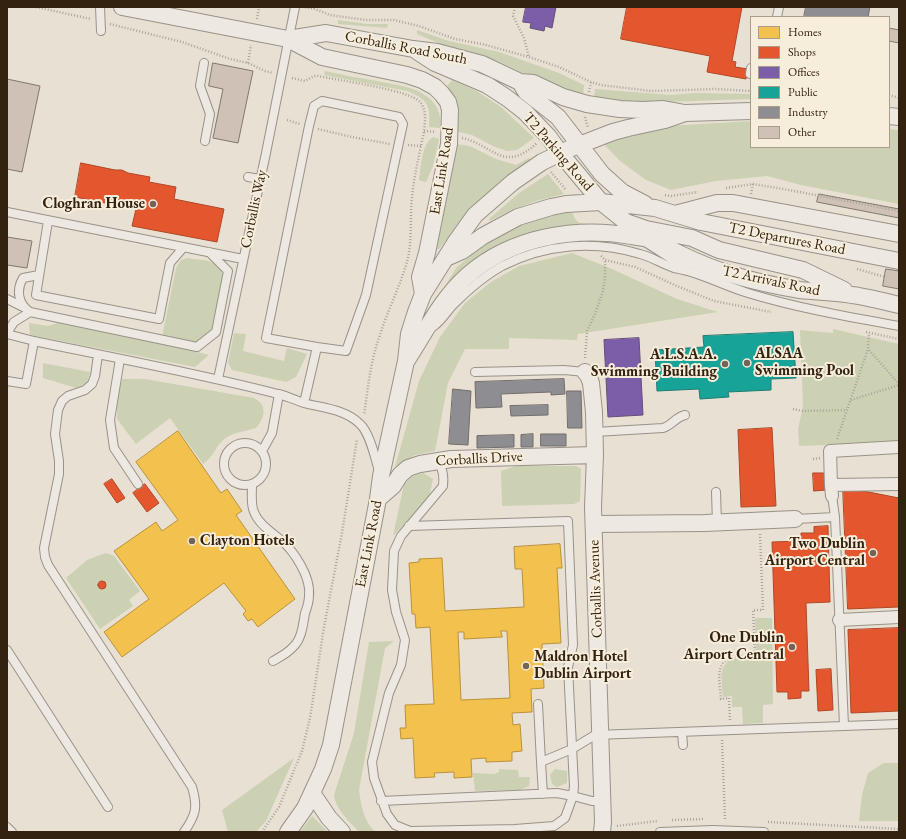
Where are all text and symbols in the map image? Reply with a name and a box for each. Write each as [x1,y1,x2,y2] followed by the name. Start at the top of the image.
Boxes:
[750,16,890,148] legend
[788,24,822,40] text: Homes
[343,27,469,69] street label: Corballis Road South
[788,44,816,60] text: Shops
[788,64,820,80] text: Offices
[788,84,818,100] text: Public
[788,104,828,120] text: Industry
[519,109,597,195] street label: T2 Parking Road
[788,124,816,140] text: Other
[426,126,458,216] street label: East Link Road
[237,168,271,250] street label: Corballis Way
[43,195,145,213] place label: Cloghran House
[148,199,158,209] marker: Cloghran House
[727,219,847,259] street label: T2 Departures Road
[720,262,822,300] street label: T2 Arrivals Road
[755,345,854,380] place label: ALSAA Swimming Pool
[591,346,717,381] place label: A.L.S.A.A. Swimming Building
[742,358,752,368] marker: ALSAA Swimming Pool
[720,359,730,369] marker: A.L.S.A.A. Swimming Building
[435,448,523,470] street label: Corballis Drive
[352,499,386,589] street label: East Link Road
[200,532,295,550] place label: Clayton Hotels
[765,535,865,570] place label: Two Dublin Airport Central
[187,536,197,546] marker: Clayton Hotels
[585,540,607,638] street label: Corballis Avenue
[868,548,878,558] marker: Two Dublin Airport Central
[684,629,784,664] place label: One Dublin Airport Central
[787,642,797,652] marker: One Dublin Airport Central
[534,648,631,683] place label: Maldron Hotel Dublin Airport
[521,661,531,671] marker: Maldron Hotel Dublin Airport

